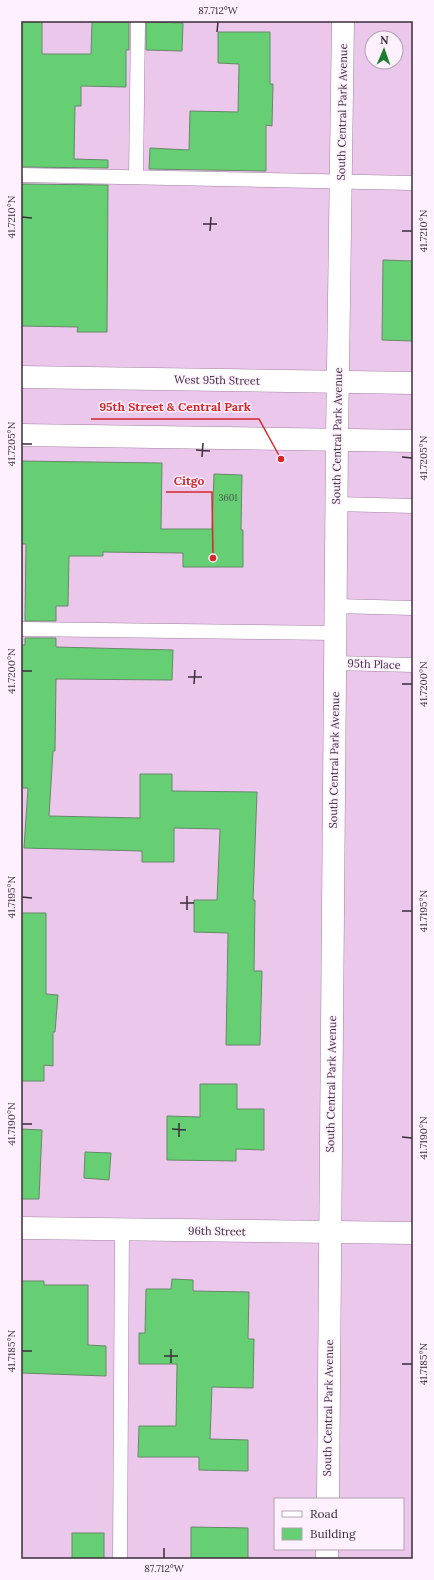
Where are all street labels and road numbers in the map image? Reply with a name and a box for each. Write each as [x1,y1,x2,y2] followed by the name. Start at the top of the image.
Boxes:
[334,43,350,181] street label: South Central Park Avenue
[329,367,345,505] street label: South Central Park Avenue
[174,372,261,388] street label: West 95th Street
[347,656,401,672] street label: 95th Place
[326,691,342,829] street label: South Central Park Avenue
[323,1015,339,1153] street label: South Central Park Avenue
[188,1223,247,1239] street label: 96th Street
[320,1339,336,1477] street label: South Central Park Avenue

